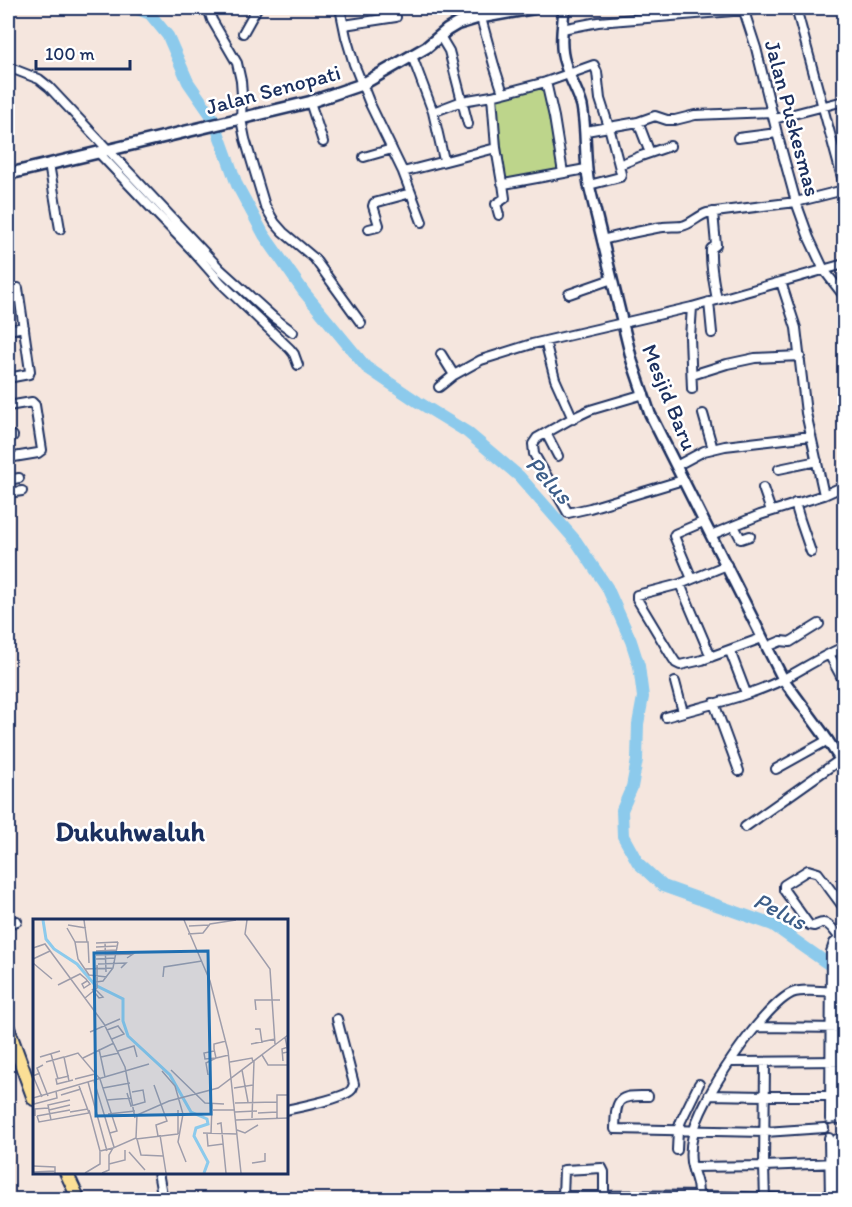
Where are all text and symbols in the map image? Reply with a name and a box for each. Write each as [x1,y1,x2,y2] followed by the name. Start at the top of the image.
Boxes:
[36,33,130,71] scale bar
[759,37,826,199] street label: Jalan Puskesmas
[45,43,95,65] text: 100 m
[203,59,343,120] street label: Jalan Senopati
[636,340,703,454] street label: Mesjid Baru
[520,450,580,511] water label: Pelus
[55,814,205,848] district label: Dukuhwaluh
[749,885,812,937] water label: Pelus
[33,919,288,1174] inset map

